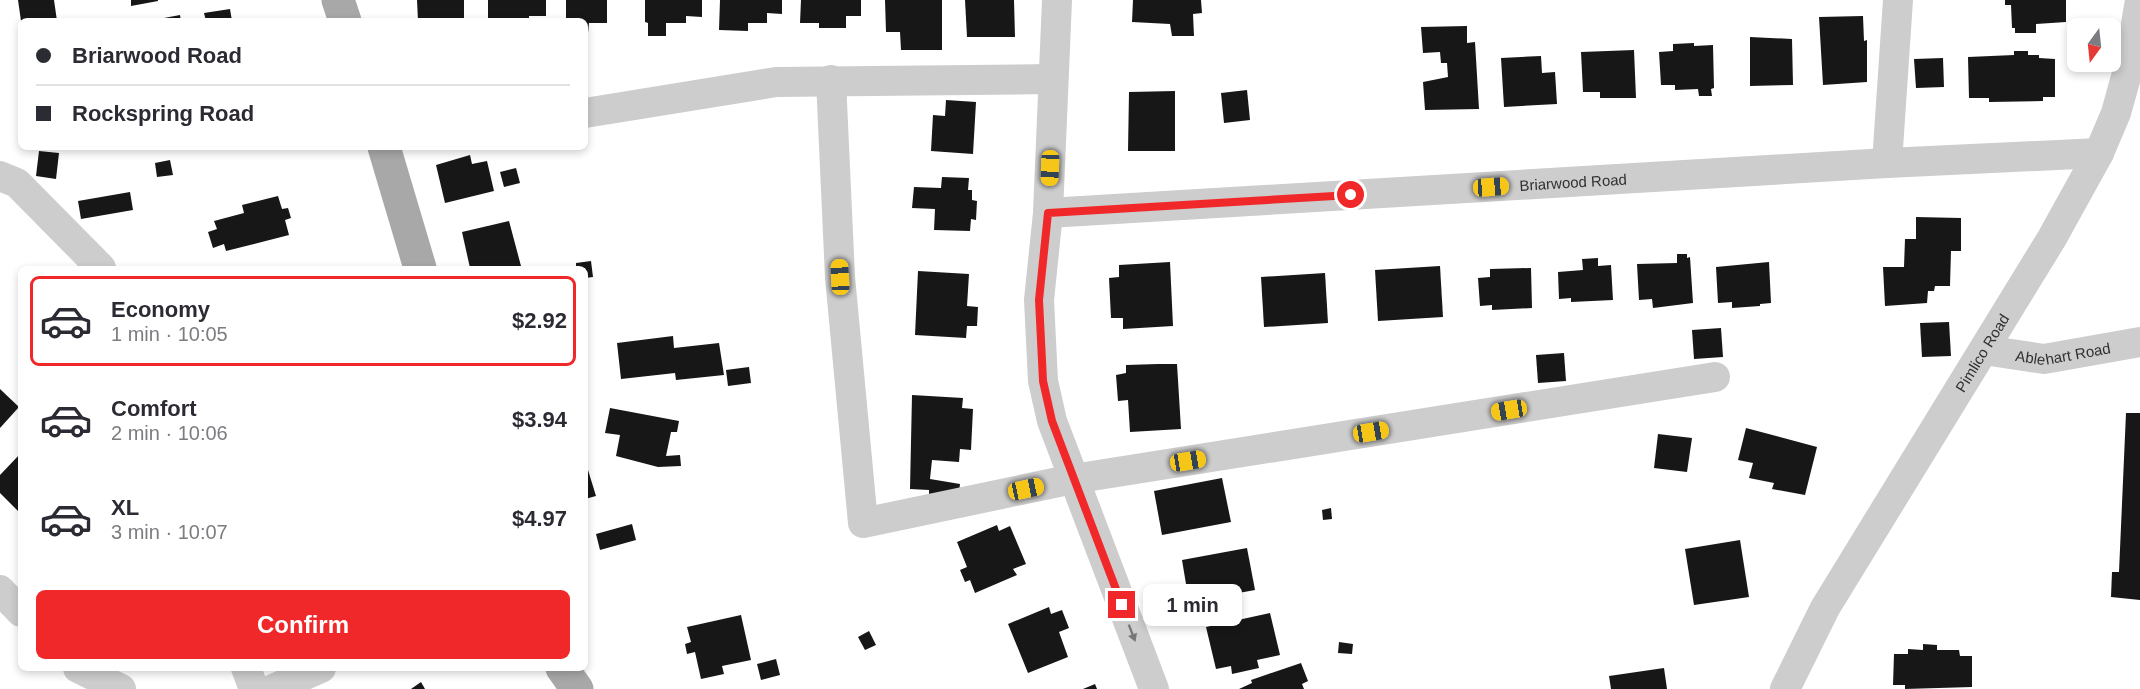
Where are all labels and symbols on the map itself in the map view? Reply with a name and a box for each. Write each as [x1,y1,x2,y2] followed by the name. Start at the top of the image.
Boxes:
[2067,18,2121,72] north arrow
[1040,150,1060,186] car
[1519,170,1627,193] street label: Briarwood Road
[1472,177,1510,197] car
[1337,181,1364,208] route start
[830,259,850,295] car
[1951,310,2012,395] street label: Pimlico Road
[2014,339,2112,368] street label: Ablehart Road
[1490,398,1528,422] car
[1352,420,1390,444] car
[1169,449,1207,473] car
[1007,476,1045,502] car
[1143,584,1242,626] callout: 1 min
[1108,591,1135,618] route end
[1128,624,1138,642] one-way arrow

